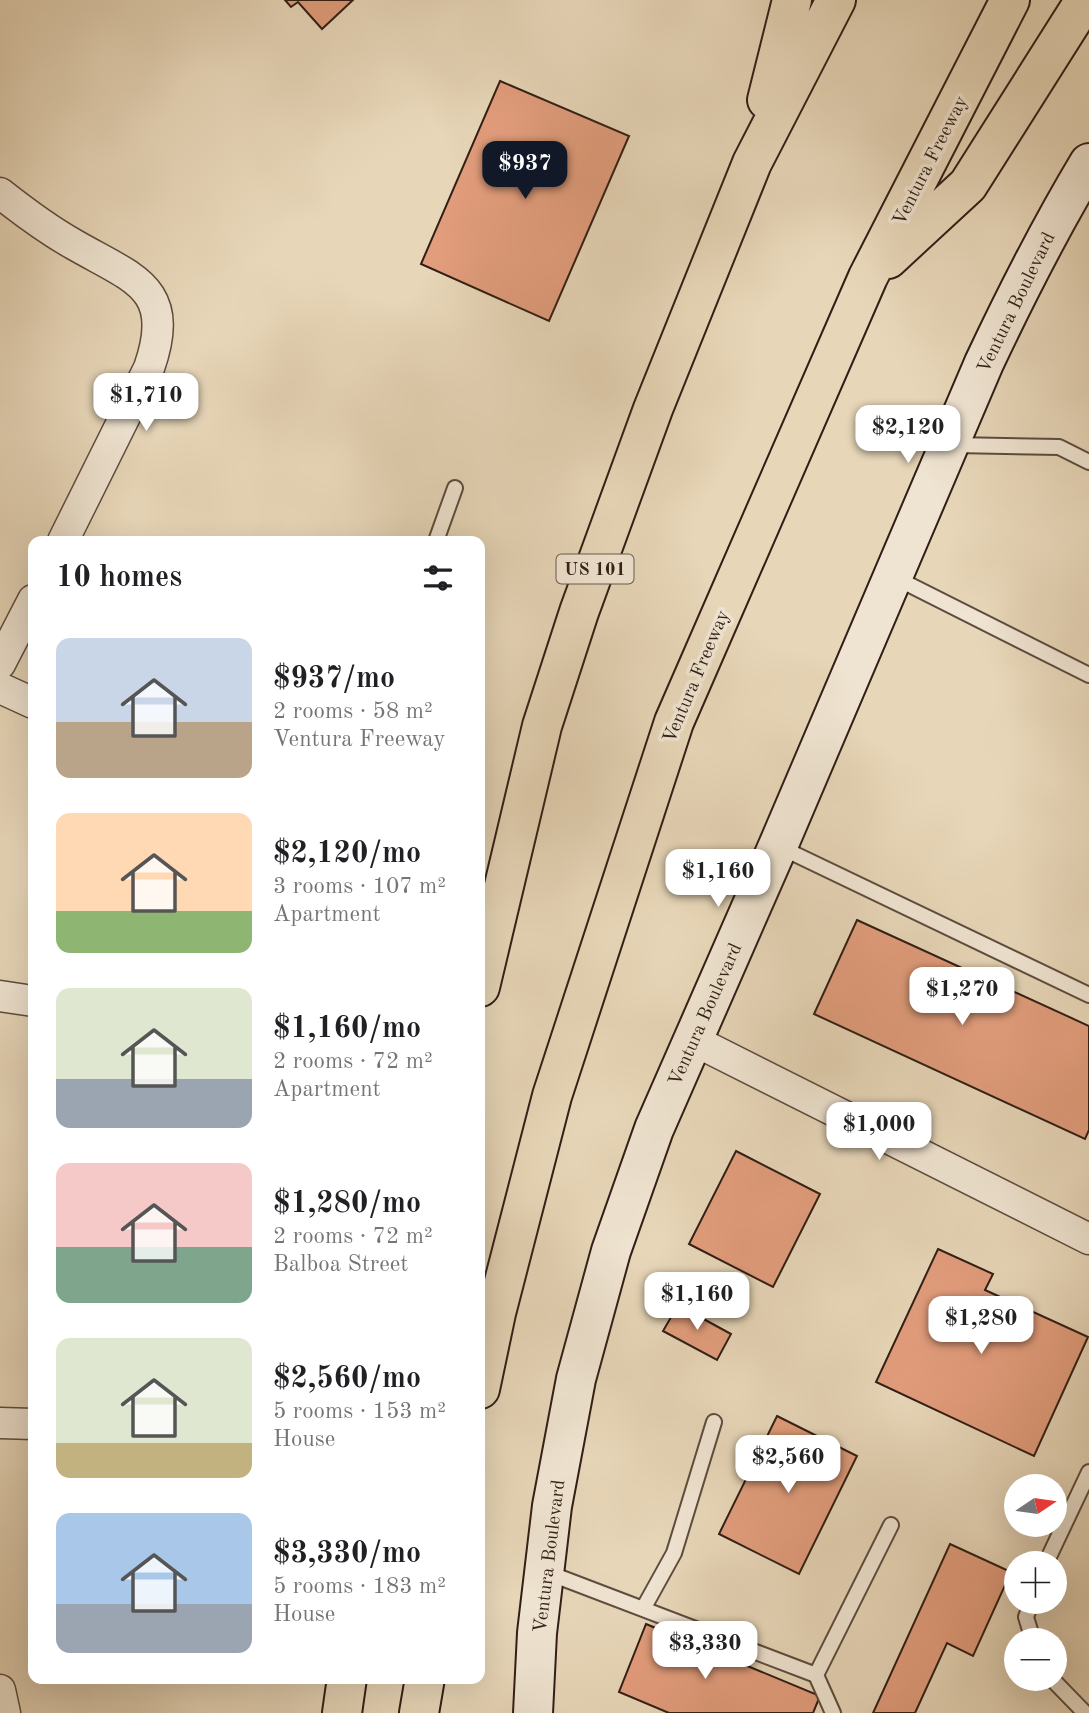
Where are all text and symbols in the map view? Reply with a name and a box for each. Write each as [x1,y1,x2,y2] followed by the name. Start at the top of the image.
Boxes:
[890,93,972,229] street label: Ventura Freeway
[484,142,566,201] pin: $937
[498,152,552,175] text: $937
[975,230,1060,377] street label: Ventura Boulevard
[89,374,203,433] pin: $1,710
[109,384,183,407] text: $1,710
[851,406,965,465] pin: $2,120
[871,416,945,439] text: $2,120
[556,554,634,584] road number: US 101
[419,559,457,597] icon: filters
[56,563,182,593] text: 10 homes
[661,608,734,746] street label: Ventura Freeway
[273,664,395,694] text: $937/mo
[112,666,196,750] icon: home
[273,700,433,723] text: 2 rooms · 58 m²
[273,728,446,751] text: Ventura Freeway
[273,839,421,869] text: $2,120/mo
[112,841,196,925] icon: home
[661,850,775,909] pin: $1,160
[681,860,755,883] text: $1,160
[273,875,446,898] text: 3 rooms · 107 m²
[273,903,381,926] text: Apartment
[666,941,746,1089] street label: Ventura Boulevard
[905,968,1019,1027] pin: $1,270
[925,978,999,1001] text: $1,270
[273,1014,421,1044] text: $1,160/mo
[112,1016,196,1100] icon: home
[273,1050,433,1073] text: 2 rooms · 72 m²
[273,1078,381,1101] text: Apartment
[822,1102,936,1162] pin: $1,000
[842,1113,916,1136] text: $1,000
[273,1189,421,1219] text: $1,280/mo
[112,1191,196,1275] icon: home
[273,1225,433,1248] text: 2 rooms · 72 m²
[273,1253,408,1276] text: Balboa Street
[640,1272,754,1332] pin: $1,160
[660,1283,734,1306] text: $1,160
[924,1296,1038,1356] pin: $1,280
[944,1307,1018,1330] text: $1,280
[273,1364,421,1394] text: $2,560/mo
[112,1366,196,1450] icon: home
[273,1400,446,1423] text: 5 rooms · 153 m²
[273,1428,335,1451] text: House
[731,1436,845,1495] pin: $2,560
[751,1446,825,1469] text: $2,560
[1004,1474,1068,1536] north arrow
[1004,1474,1067,1691] map controls
[532,1479,569,1634] street label: Ventura Boulevard
[273,1539,421,1569] text: $3,330/mo
[112,1541,196,1625] icon: home
[1004,1551,1067,1614] button: +
[273,1575,446,1598] text: 5 rooms · 183 m²
[273,1603,335,1626] text: House
[648,1622,762,1681] pin: $3,330
[1004,1628,1067,1691] button: −
[668,1632,742,1655] text: $3,330

